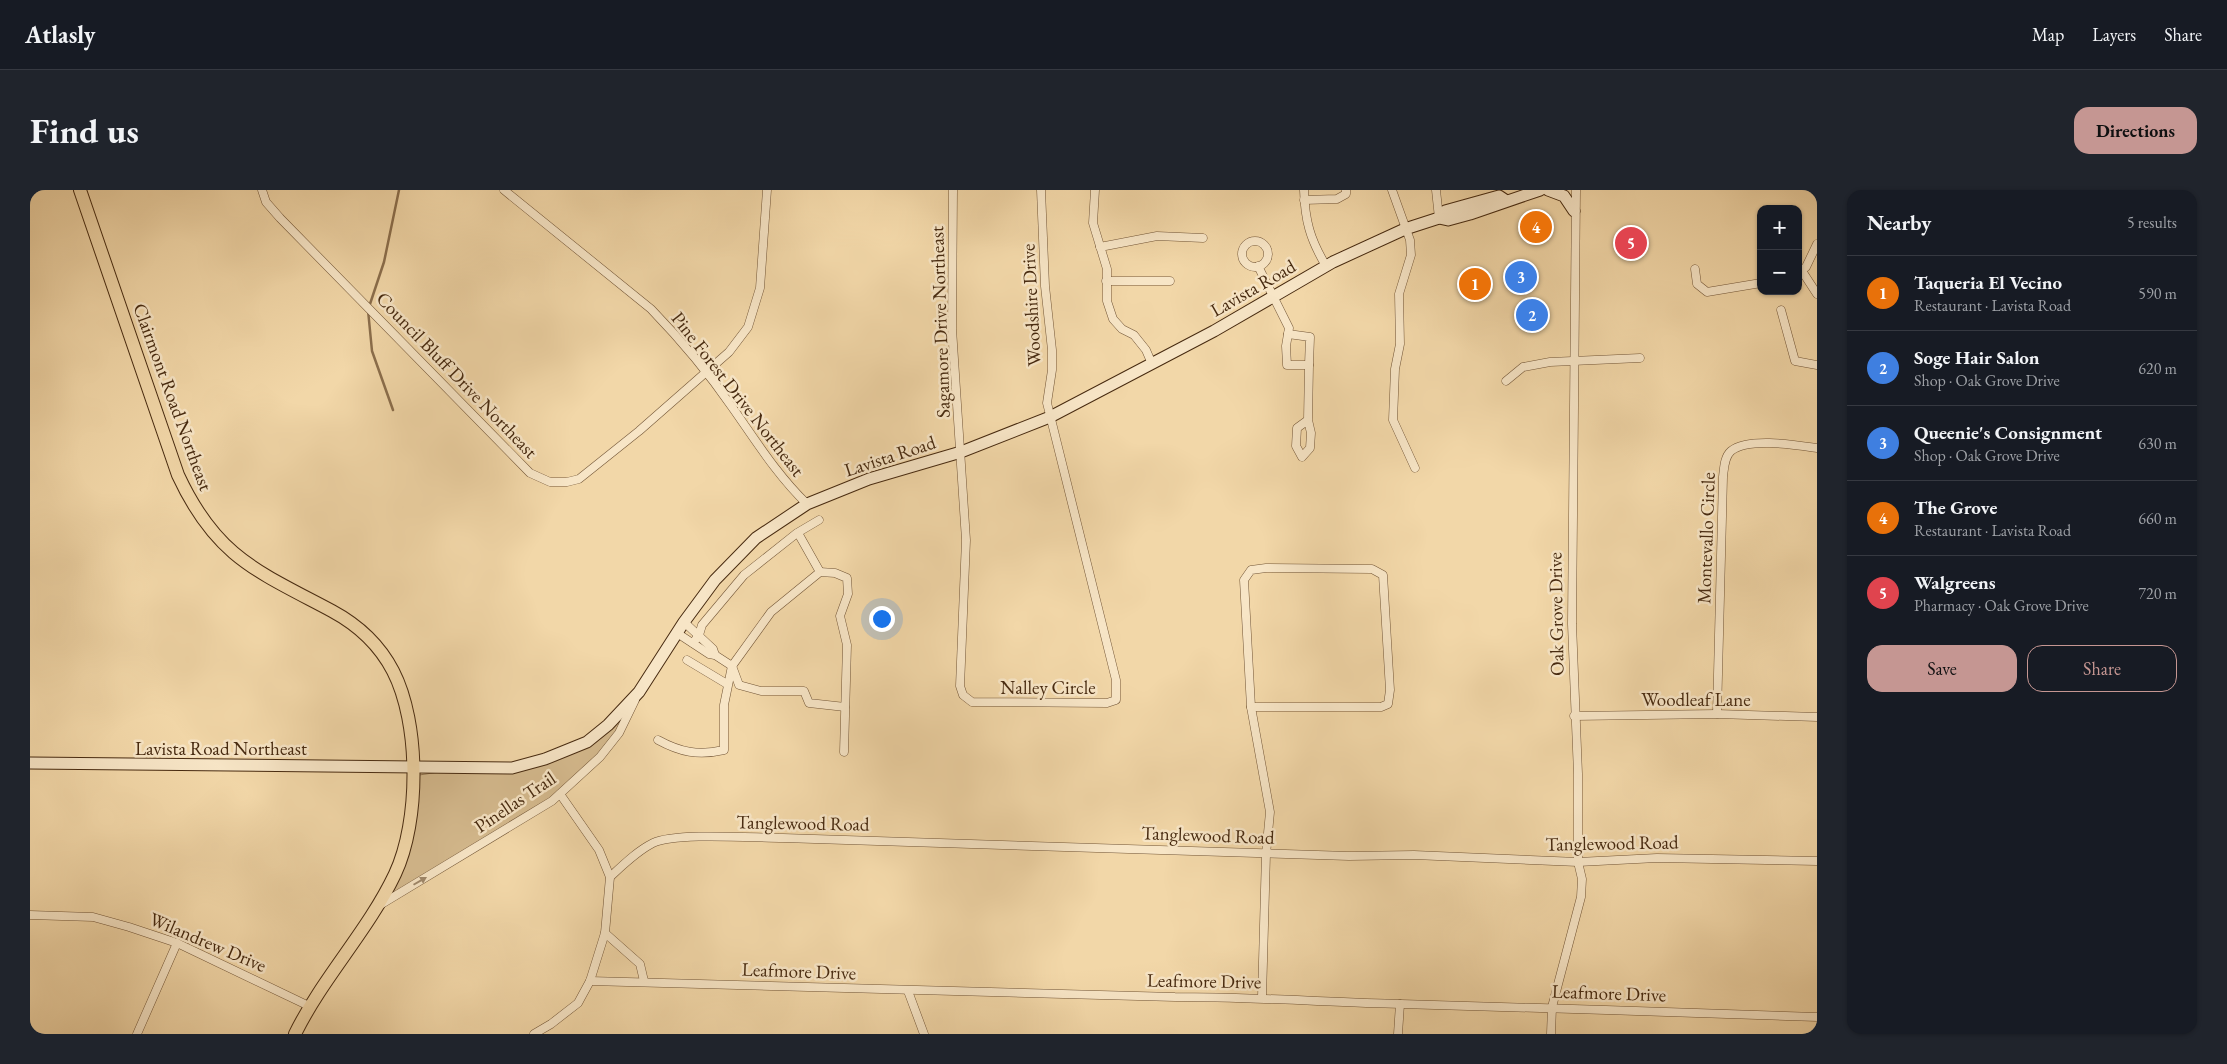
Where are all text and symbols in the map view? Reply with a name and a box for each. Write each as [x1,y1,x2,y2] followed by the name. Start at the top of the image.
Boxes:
[25,19,95,50] text: Atlasly
[2032,23,2064,46] text: Map
[2092,23,2136,46] text: Layers
[2164,23,2202,46] text: Share
[2074,107,2197,154] button: Directions
[30,108,139,153] text: Find us
[1757,205,1802,295] map controls
[1757,205,1802,250] button: +
[1520,208,1552,246] pin: 4
[1867,209,1931,236] text: Nearby
[2127,212,2177,233] text: 5 results
[1615,224,1647,262] pin: 5
[924,226,956,418] street label: Sagamore Drive Northeast
[1015,243,1047,367] street label: Woodshire Drive
[1757,250,1802,295] button: −
[1206,253,1301,322] street label: Lavista Road
[1505,258,1537,296] pin: 3
[1459,265,1491,303] pin: 1
[1914,270,2062,295] text: Taqueria El Vecino
[1879,283,1887,304] text: 1
[2138,283,2177,304] text: 590 m
[371,286,543,464] street label: Council Bluff Drive Northeast
[1914,295,2071,316] text: Restaurant · Lavista Road
[1516,296,1548,334] pin: 2
[127,300,219,494] street label: Clairmont Road Northeast
[666,306,810,482] street label: Pine Forest Drive Northeast
[1914,345,2040,370] text: Soge Hair Salon
[1879,358,1887,379] text: 2
[2138,358,2177,379] text: 620 m
[1914,370,2060,391] text: Shop · Oak Grove Drive
[1914,420,2102,445] text: Queenie's Consignment
[841,429,939,482] street label: Lavista Road
[1879,433,1887,454] text: 3
[2138,433,2177,454] text: 630 m
[1914,445,2060,466] text: Shop · Oak Grove Drive
[1691,472,1721,604] street label: Montevallo Circle
[1914,495,1997,520] text: The Grove
[1879,508,1887,529] text: 4
[2138,508,2177,529] text: 660 m
[1914,520,2071,541] text: Restaurant · Lavista Road
[1542,552,1570,676] street label: Oak Grove Drive
[1914,570,1996,595] text: Walgreens
[1879,583,1887,604] text: 5
[2138,583,2177,604] text: 720 m
[1914,595,2089,616] text: Pharmacy · Oak Grove Drive
[869,606,895,632] your location
[1867,645,2017,692] button: Save
[2027,645,2177,692] button: Share
[1000,675,1096,700] street label: Nalley Circle
[1641,687,1751,712] street label: Woodleaf Lane
[135,736,307,761] street label: Lavista Road Northeast
[469,765,561,838] street label: Pinellas Trail
[736,809,870,837] street label: Tanglewood Road
[1141,820,1275,850] street label: Tanglewood Road
[1545,829,1679,857] street label: Tanglewood Road
[414,877,427,886] one-way arrow
[146,906,270,978] street label: Wilandrew Drive
[741,957,857,985] street label: Leafmore Drive
[1147,968,1261,994] street label: Leafmore Drive
[1551,979,1667,1007] street label: Leafmore Drive

